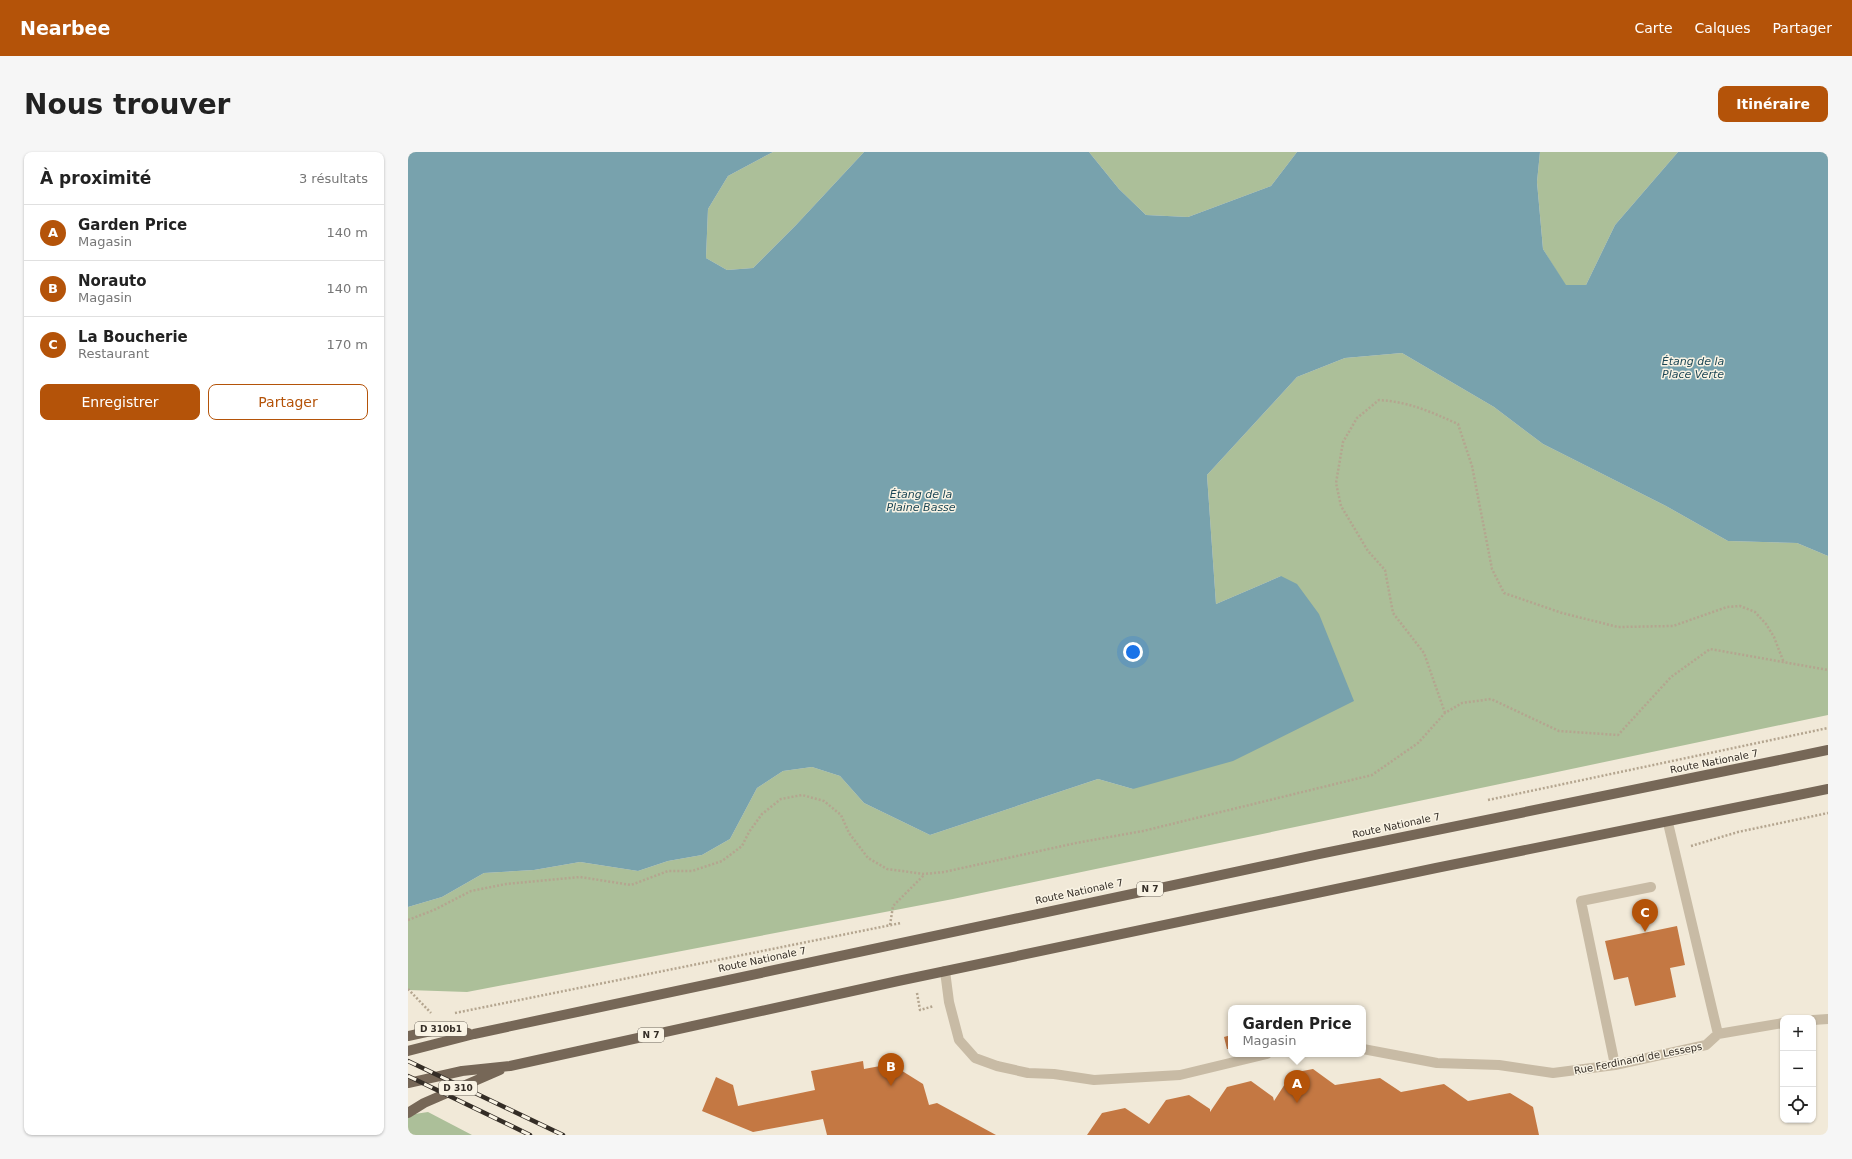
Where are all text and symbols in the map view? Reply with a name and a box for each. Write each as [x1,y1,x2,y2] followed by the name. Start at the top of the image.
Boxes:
[20,17,110,39] text: Nearbee
[1634,20,1673,36] text: Carte
[1695,20,1751,36] text: Calques
[1773,20,1832,36] text: Partager
[1718,86,1828,122] button: Itinéraire
[24,88,230,121] text: Nous trouver
[40,168,151,188] text: À proximité
[299,171,368,186] text: 3 résultats
[78,216,187,234] text: Garden Price
[48,225,58,240] text: A
[326,225,368,240] text: 140 m
[78,234,132,249] text: Magasin
[78,272,147,290] text: Norauto
[48,281,58,296] text: B
[326,281,368,296] text: 140 m
[78,290,132,305] text: Magasin
[78,328,188,346] text: La Boucherie
[48,337,58,352] text: C
[326,337,368,352] text: 170 m
[78,346,149,361] text: Restaurant
[1662,355,1725,381] water label: Étang de la Place Verte
[40,384,200,420] button: Enregistrer
[208,384,368,420] button: Partager
[886,488,956,514] water label: Étang de la Plaine Basse
[1123,642,1143,662] your location
[1669,748,1759,775] street label: Route Nationale 7
[1351,811,1441,840] street label: Route Nationale 7
[1034,877,1124,906] street label: Route Nationale 7
[1137,882,1163,896] road number: N 7
[1632,899,1658,932] pin: C
[717,945,807,974] street label: Route Nationale 7
[1228,1005,1366,1057] popup
[1242,1015,1352,1033] text: Garden Price
[1780,1015,1816,1123] map controls
[1780,1015,1816,1051] button: +
[415,1022,467,1036] road number: D 310b1
[638,1028,664,1042] road number: N 7
[1242,1033,1296,1048] text: Magasin
[1573,1041,1703,1076] street label: Rue Ferdinand de Lesseps
[1780,1051,1816,1087] button: −
[878,1053,904,1086] pin: B
[1284,1070,1310,1103] pin: A
[439,1081,477,1095] road number: D 310
[1780,1087,1816,1123] button: locate

